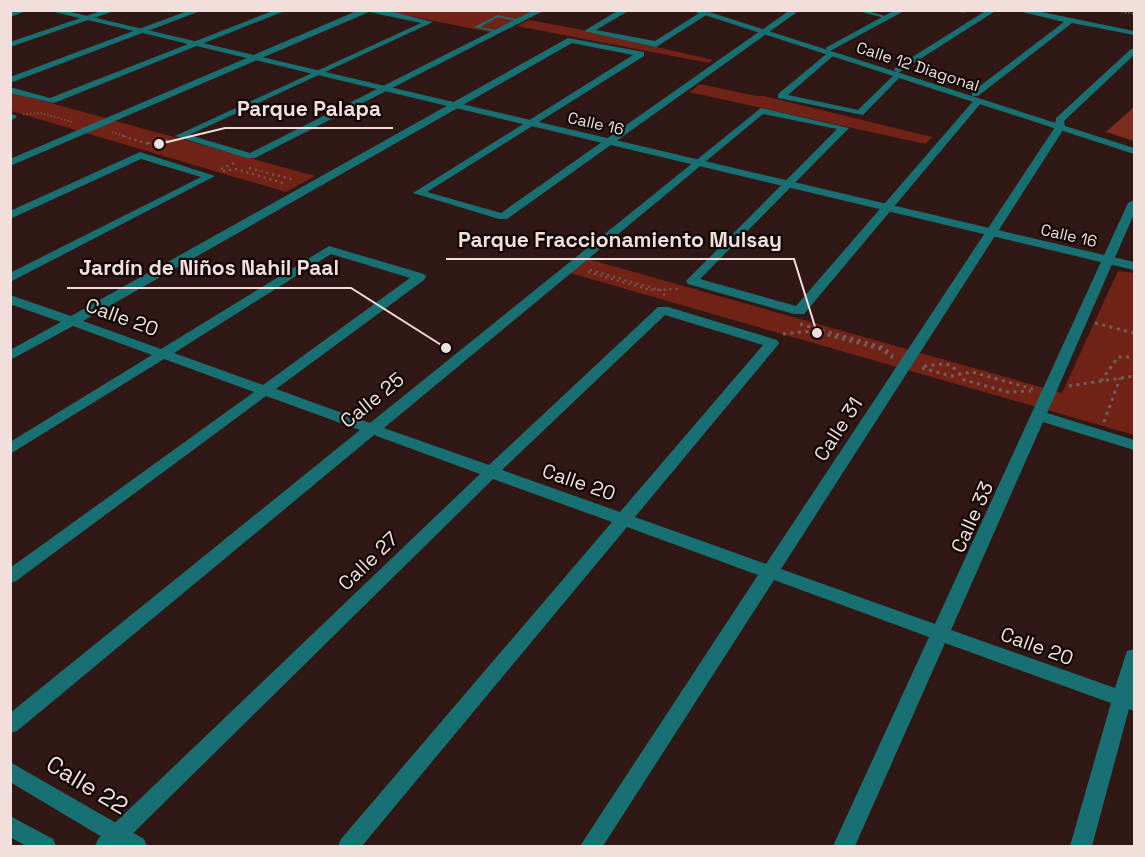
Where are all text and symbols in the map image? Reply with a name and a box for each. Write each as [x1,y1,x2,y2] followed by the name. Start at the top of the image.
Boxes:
[854,37,982,96] street label: Calle 12 Diagonal
[225,89,393,128] callout: Parque Palapa
[237,95,381,122] text: Parque Palapa
[566,107,626,140] street label: Calle 16
[1039,219,1099,252] street label: Calle 16
[446,220,794,259] callout: Parque Fraccionamiento Mulsay
[458,226,782,253] text: Parque Fraccionamiento Mulsay
[67,249,351,288] callout: Jardín de Niños Nahil Paal
[79,254,339,281] text: Jardín de Niños Nahil Paal
[82,292,162,342] street label: Calle 20
[335,366,409,434] street label: Calle 25
[808,392,868,466] street label: Calle 31
[539,457,619,507] street label: Calle 20
[945,477,999,557] street label: Calle 33
[332,526,404,596] street label: Calle 27
[997,621,1077,671] street label: Calle 20
[41,748,134,821] street label: Calle 22

